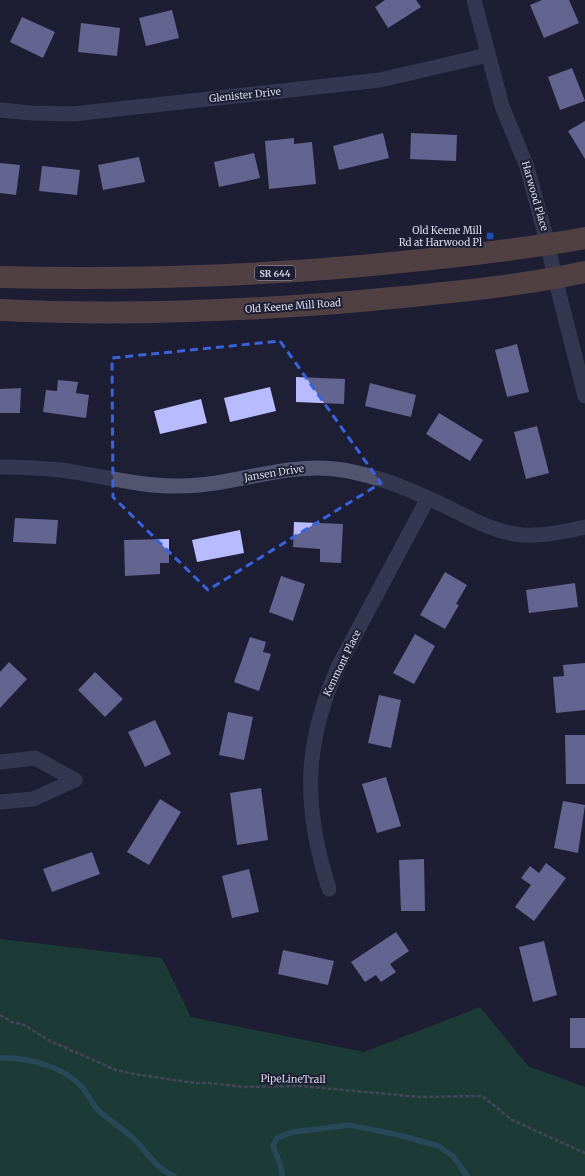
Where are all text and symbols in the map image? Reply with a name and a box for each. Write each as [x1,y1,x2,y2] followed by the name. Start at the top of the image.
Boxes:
[208,85,282,105] street label: Glenister Drive
[519,160,551,232] street label: Harwood Place
[399,224,482,249] place label: Old Keene Mill Rd at Harwood Pl
[485,231,495,241] marker: Old Keene Mill Rd at Harwood Pl
[255,266,295,280] road number: SR 644
[244,296,342,316] street label: Old Keene Mill Road
[242,462,305,484] street label: Jansen Drive
[320,628,364,698] street label: Kenmont Place
[260,1072,326,1086] street label: PipeLineTrail

